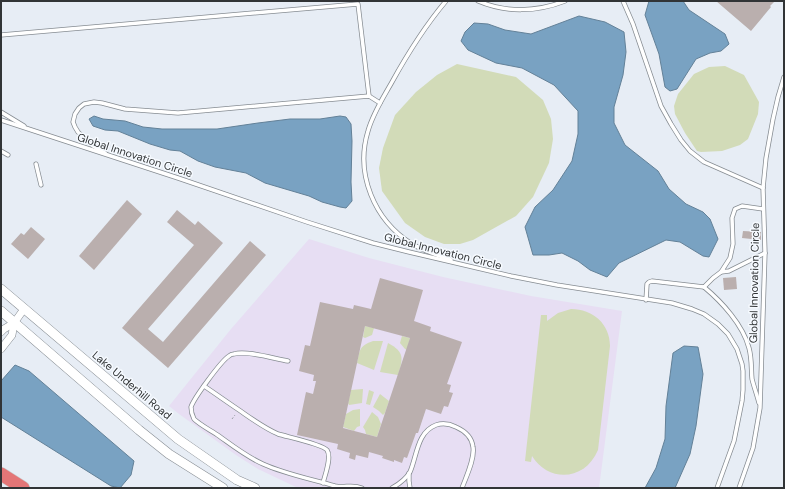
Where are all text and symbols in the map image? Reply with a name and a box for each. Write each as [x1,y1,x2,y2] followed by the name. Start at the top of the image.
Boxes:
[76,130,194,180] street label: Global Innovation Circle
[746,223,762,343] street label: Global Innovation Circle
[383,230,503,272] street label: Global Innovation Circle
[89,348,175,422] street label: Lake Underhill Road

